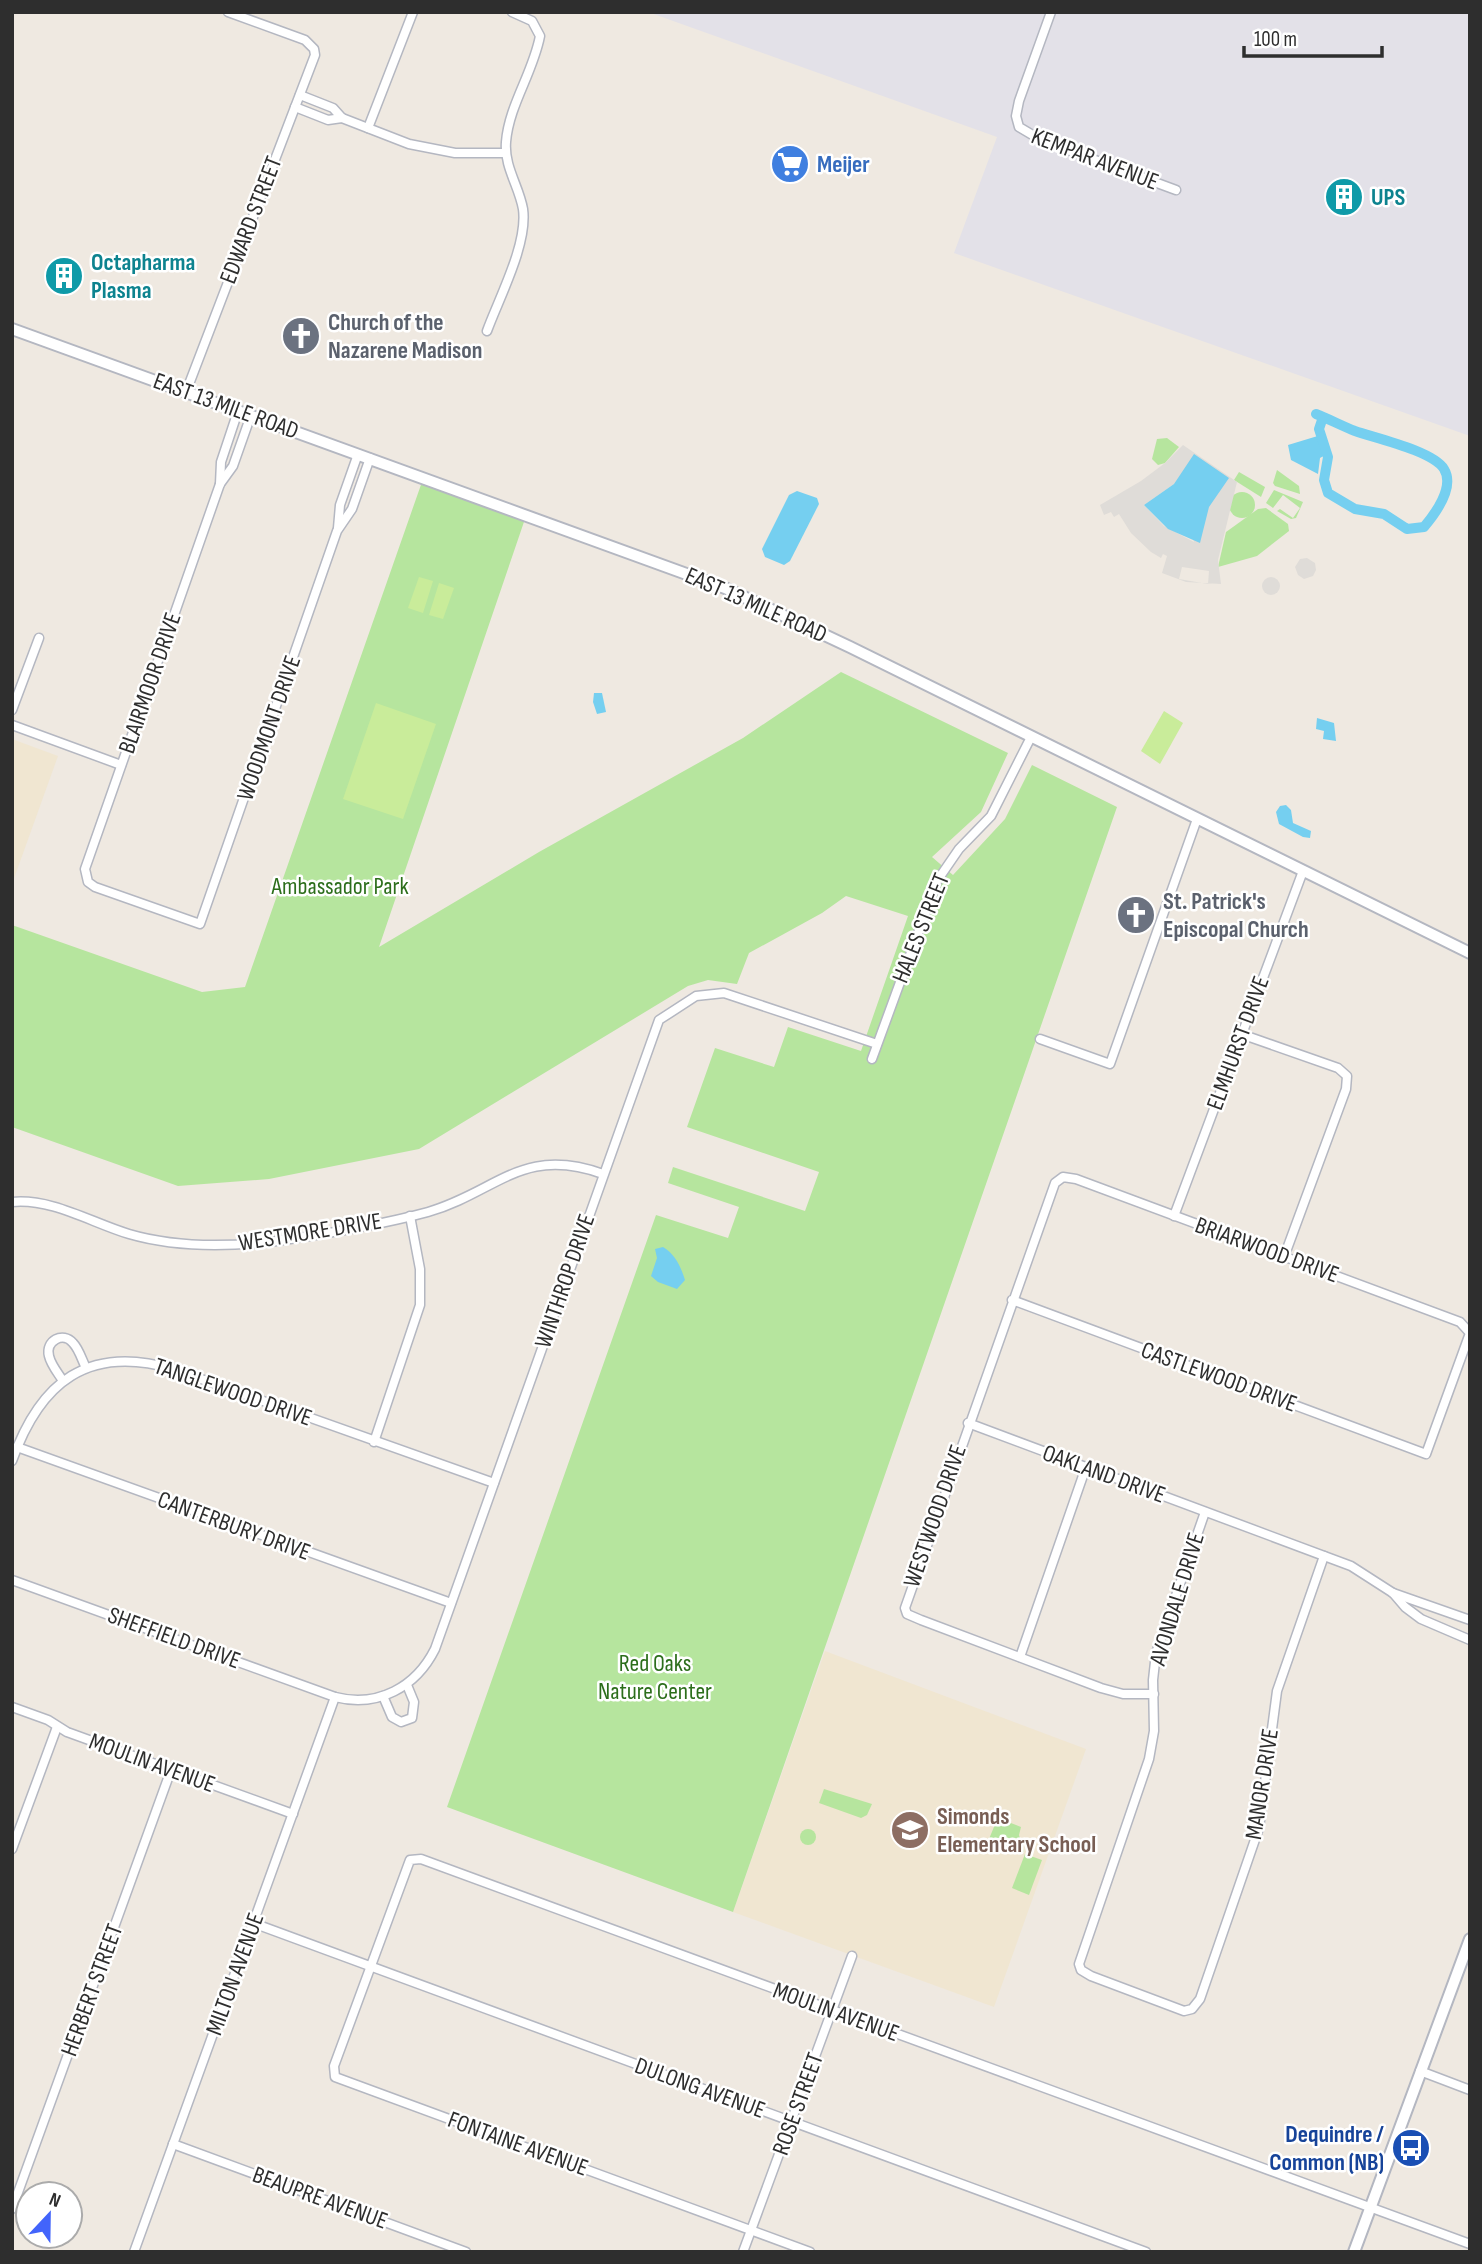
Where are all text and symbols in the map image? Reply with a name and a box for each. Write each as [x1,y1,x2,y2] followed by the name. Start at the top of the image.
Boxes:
[1244,14,1382,58] scale bar
[1254,27,1297,52] text: 100 m
[1027,121,1163,197] street label: KEMPAR AVENUE
[769,143,811,185] supermarket icon: Meijer
[817,150,870,179] place label: Meijer
[213,152,289,288] street label: EDWARD STREET
[1323,176,1365,218] building icon: UPS
[1371,183,1405,212] place label: UPS
[91,248,195,305] place label: Octapharma Plasma
[43,255,85,297] building icon: Octapharma Plasma
[328,308,482,365] place label: Church of the Nazarene Madison
[280,315,322,357] church icon: Church of the Nazarene Madison
[149,366,303,446] street label: EAST 13 MILE ROAD
[681,561,831,649] street label: EAST 13 MILE ROAD
[112,609,188,757] street label: BLAIRMOOR DRIVE
[231,652,307,804] street label: WOODMONT DRIVE
[886,869,956,987] street label: HALES STREET
[270,872,409,901] park label: Ambassador Park
[1163,887,1309,944] place label: St. Patrick's Episcopal Church
[1115,894,1157,936] church icon: St. Patrick's Episcopal Church
[1200,972,1276,1114] street label: ELMHURST DRIVE
[236,1206,384,1258] street label: WESTMORE DRIVE
[529,1210,601,1352] street label: WINTHROP DRIVE
[1191,1211,1343,1289] street label: BRIARWOOD DRIVE
[1137,1335,1301,1419] street label: CASTLEWOOD DRIVE
[150,1351,316,1433] street label: TANGLEWOOD DRIVE
[1039,1438,1169,1510] street label: OAKLAND DRIVE
[897,1441,973,1591] street label: WESTWOOD DRIVE
[154,1485,314,1567] street label: CANTERBURY DRIVE
[1143,1529,1211,1670] street label: AVONDALE DRIVE
[104,1601,244,1675] street label: SHEFFIELD DRIVE
[598,1649,712,1706] park label: Red Oaks Nature Center
[1239,1726,1285,1842] street label: MANOR DRIVE
[85,1727,219,1799] street label: MOULIN AVENUE
[937,1802,1096,1859] place label: Simonds Elementary School
[889,1809,931,1851] school or university icon: Simonds Elementary School
[199,1909,271,2039] street label: MILTON AVENUE
[55,1920,129,2060] street label: HERBERT STREET
[769,1976,903,2048] street label: MOULIN AVENUE
[766,2049,830,2159] street label: ROSE STREET
[631,2051,769,2125] street label: DULONG AVENUE
[444,2105,592,2183] street label: FONTAINE AVENUE
[1269,2120,1384,2177] place label: Dequindre / Common (NB)
[1390,2127,1432,2169] bus stop icon: Dequindre / Common (NB)
[249,2160,391,2236] street label: BEAUPRE AVENUE
[14,2180,84,2250] north arrow
[46,2188,64,2213] text: N

